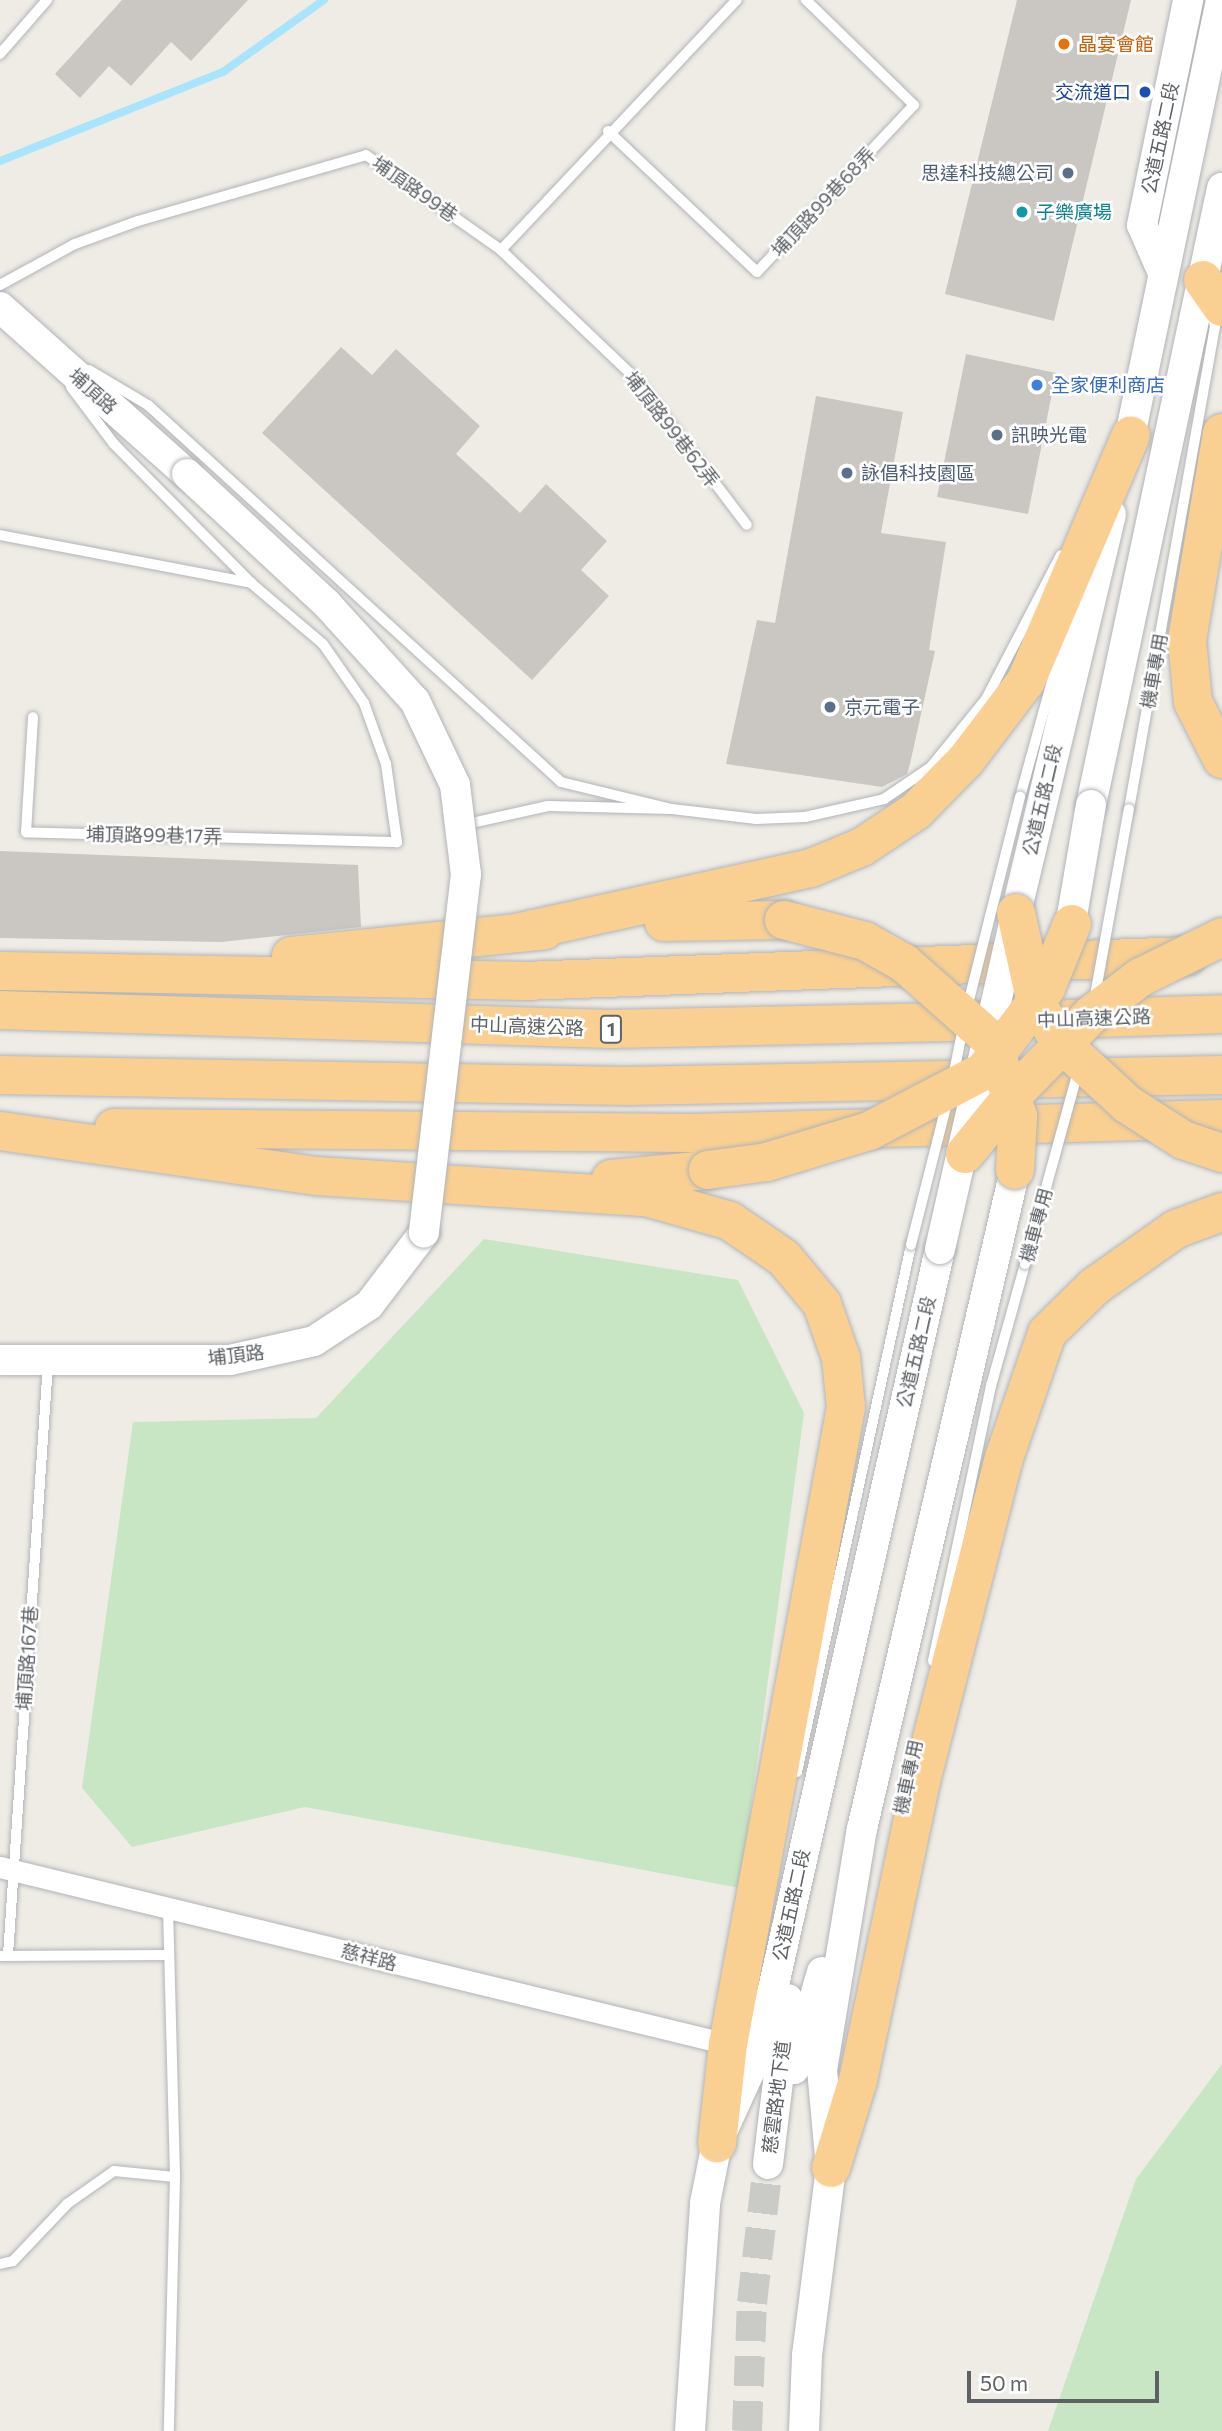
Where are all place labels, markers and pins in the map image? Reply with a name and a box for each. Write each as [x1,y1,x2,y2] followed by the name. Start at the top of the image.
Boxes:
[1078,33,1154,55] place label: 晶宴會館
[1056,36,1072,52] marker: 晶宴會館
[1055,81,1131,103] place label: 交流道口
[1137,84,1153,100] marker: 交流道口
[921,162,1054,184] place label: 思達科技總公司
[1060,165,1076,181] marker: 思達科技總公司
[1036,201,1112,223] place label: 子樂廣場
[1014,204,1030,220] marker: 子樂廣場
[1051,374,1165,396] place label: 全家便利商店
[1029,377,1045,393] marker: 全家便利商店
[1011,424,1087,446] place label: 訊映光電
[989,427,1005,443] marker: 訊映光電
[861,462,975,484] place label: 詠倡科技園區
[839,465,855,481] marker: 詠倡科技園區
[844,696,920,718] place label: 京元電子
[822,699,838,715] marker: 京元電子

